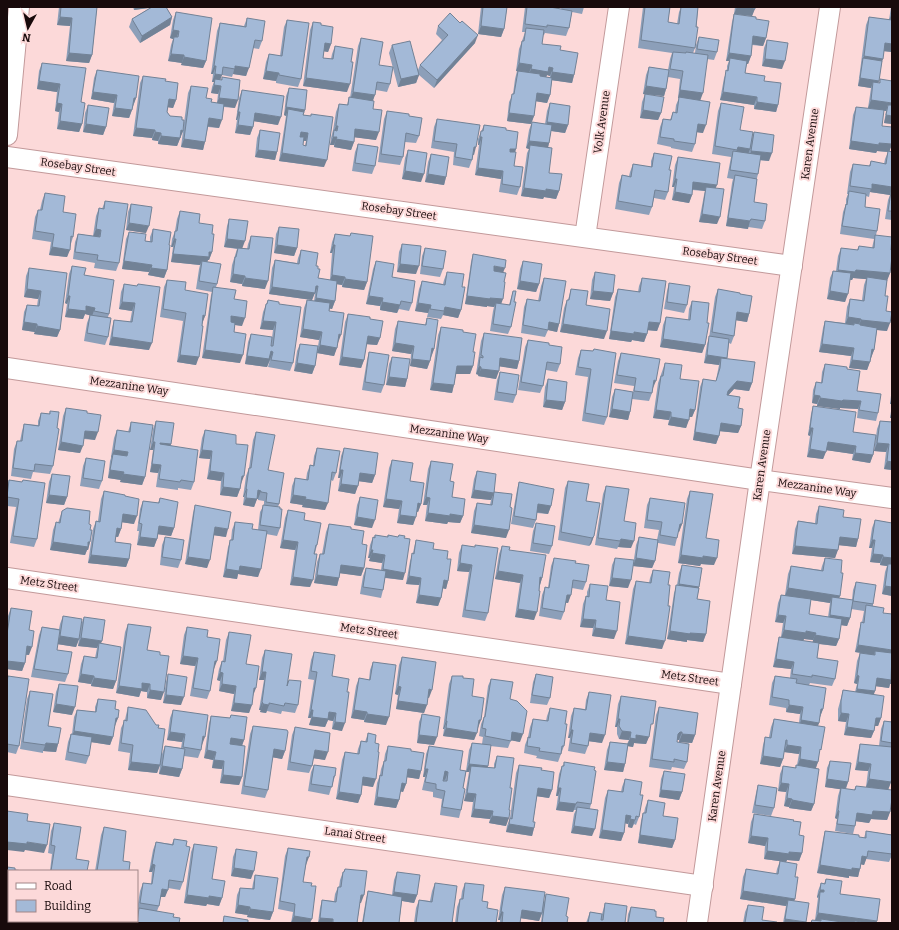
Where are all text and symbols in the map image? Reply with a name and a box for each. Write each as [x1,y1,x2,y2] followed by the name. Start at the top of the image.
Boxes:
[8,8,48,48] north arrow
[21,30,32,44] text: N
[591,90,613,154] street label: Volk Avenue
[799,108,821,180] street label: Karen Avenue
[40,155,116,179] street label: Rosebay Street
[361,199,437,223] street label: Rosebay Street
[682,244,758,268] street label: Rosebay Street
[89,374,169,398] street label: Mezzanine Way
[409,422,489,446] street label: Mezzanine Way
[751,429,773,501] street label: Karen Avenue
[777,476,857,500] street label: Mezzanine Way
[19,574,79,594] street label: Metz Street
[339,621,399,641] street label: Metz Street
[660,668,720,688] street label: Metz Street
[706,750,728,822] street label: Karen Avenue
[324,824,386,846] street label: Lanai Street
[8,870,138,922] legend
[44,879,72,893] text: Road
[44,899,91,913] text: Building

